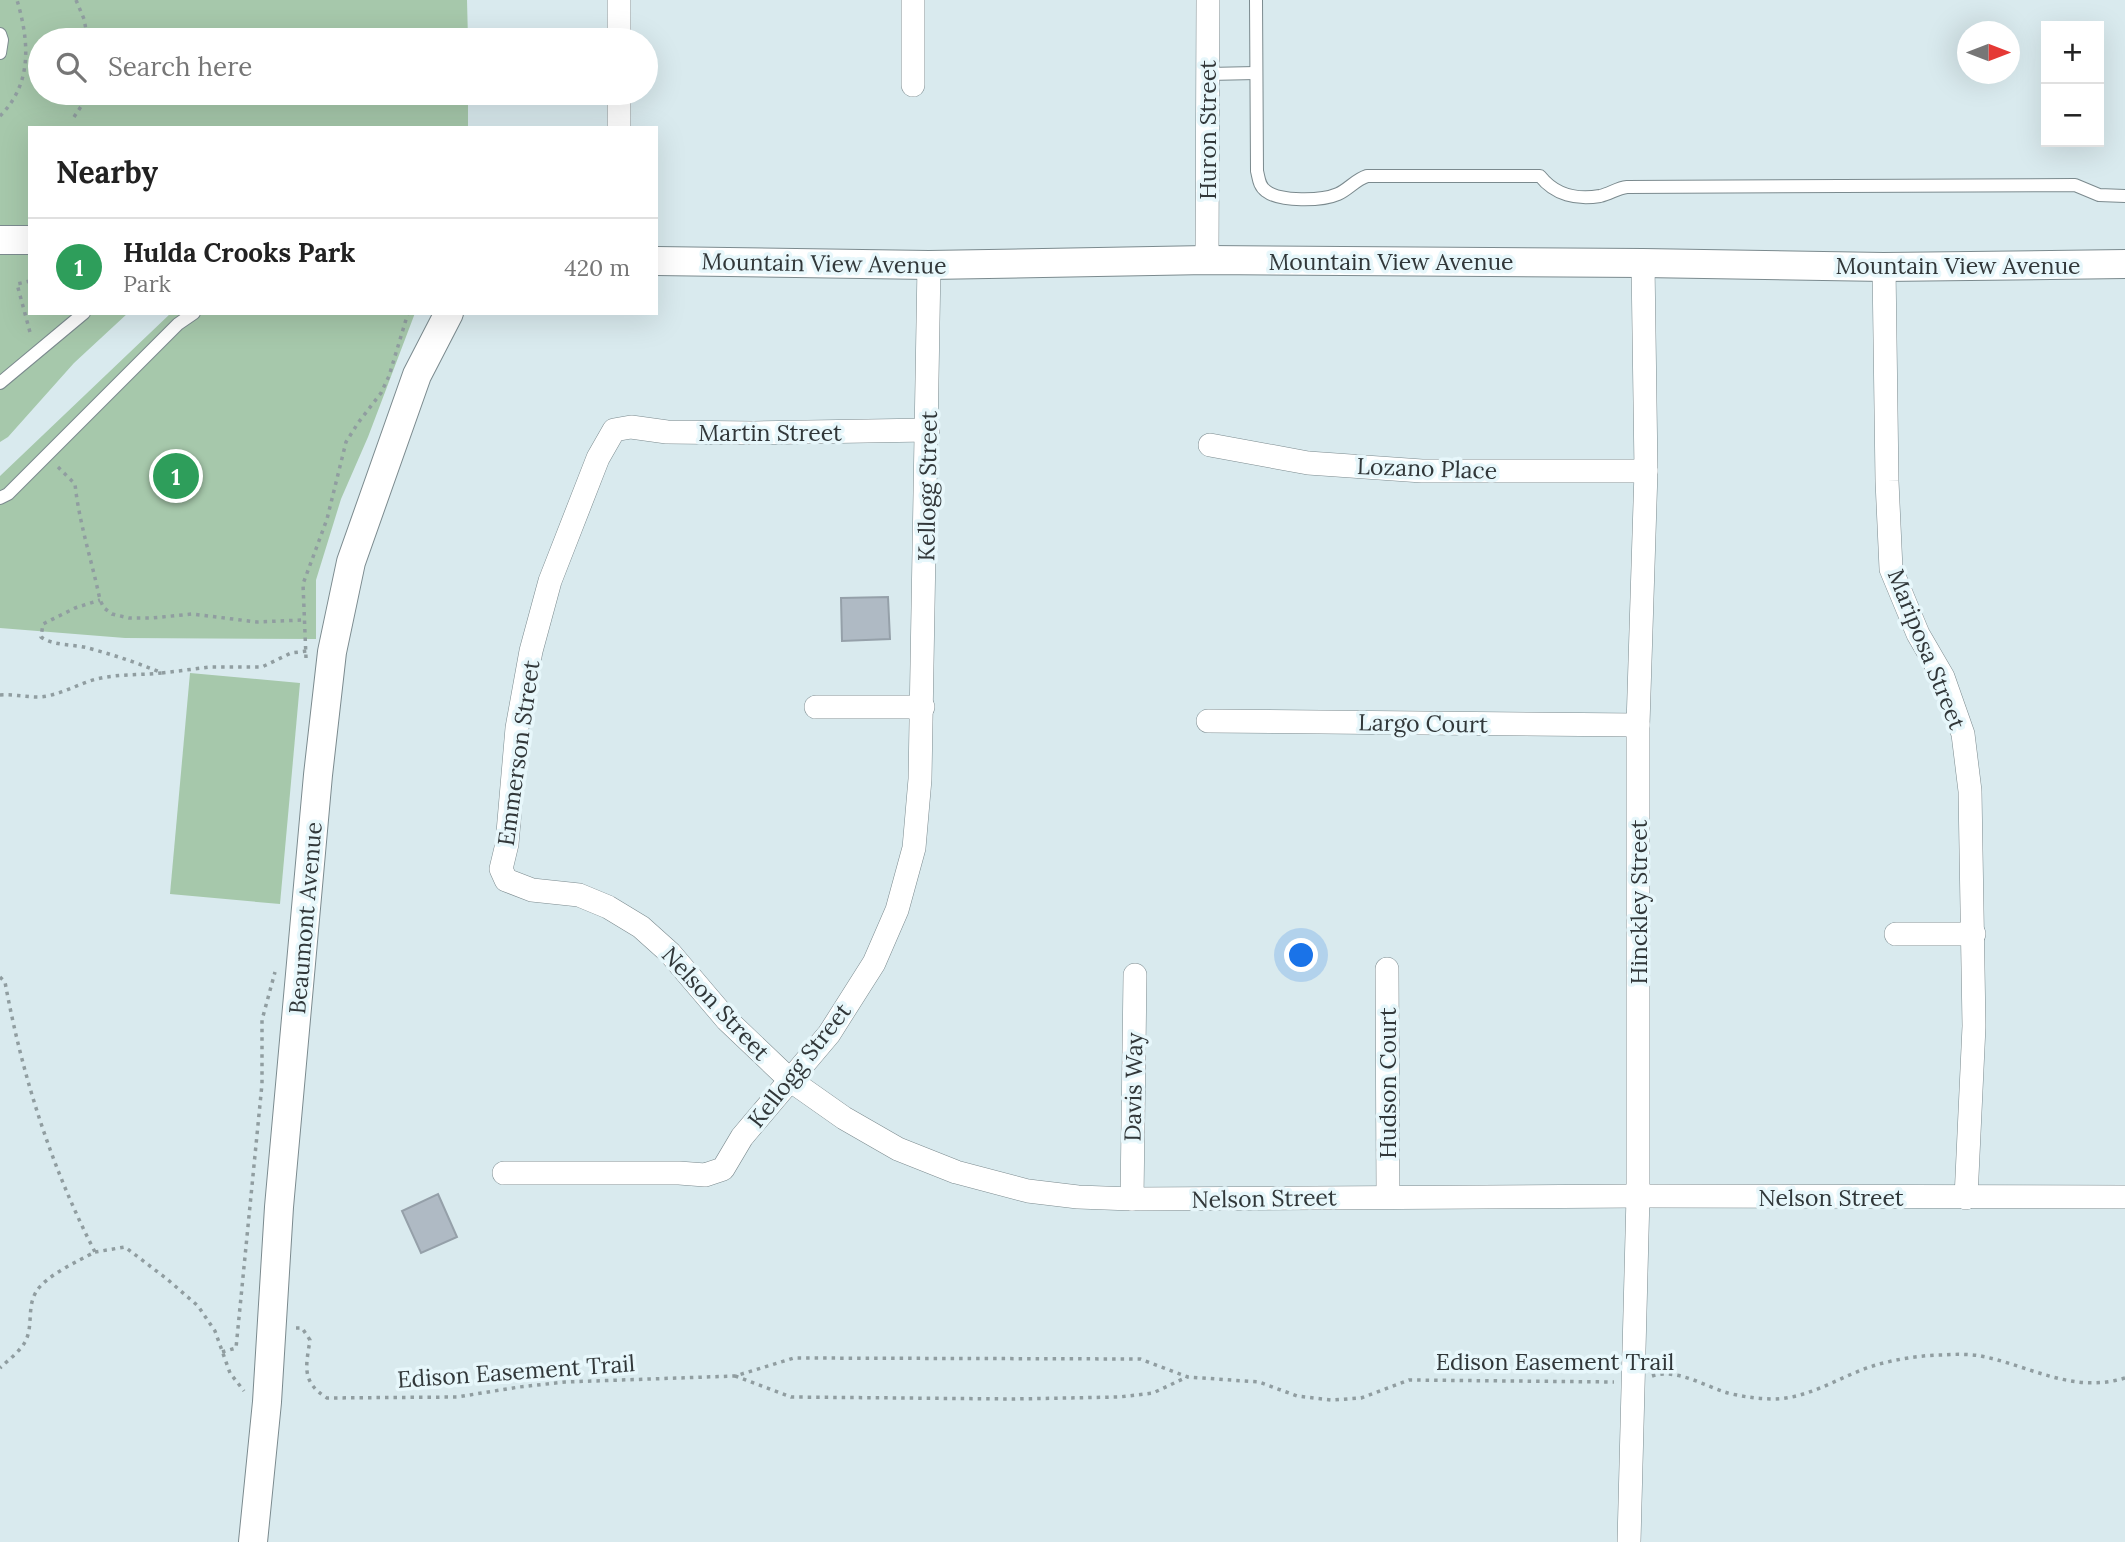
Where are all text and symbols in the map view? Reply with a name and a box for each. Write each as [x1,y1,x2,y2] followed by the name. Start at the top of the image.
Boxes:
[1957,21,2020,84] north arrow
[2041,21,2104,147] map controls
[2041,21,2104,84] button: +
[28,28,658,105] search box
[52,48,90,86] icon: search
[108,50,252,83] text: Search here
[1193,60,1222,200] street label: Huron Street
[2041,84,2104,147] button: −
[56,153,158,191] text: Nearby
[123,236,356,269] text: Hulda Crooks Park
[701,246,947,280] street label: Mountain View Avenue
[1268,247,1514,276] street label: Mountain View Avenue
[1835,251,2081,280] street label: Mountain View Avenue
[74,253,84,282] text: 1
[564,253,630,282] text: 420 m
[123,269,171,298] text: Park
[911,410,943,561] street label: Kellogg Street
[698,418,842,447] street label: Martin Street
[153,450,199,502] pin: 1
[1356,451,1498,485] street label: Lozano Place
[1882,565,1972,733] street label: Mariposa Street
[491,658,545,848] street label: Emmerson Street
[1358,707,1488,739] street label: Largo Court
[1624,820,1653,984] street label: Hinckley Street
[282,821,328,1015] street label: Beaumont Avenue
[1284,938,1318,972] your location
[656,940,776,1066] street label: Nelson Street
[741,997,857,1133] street label: Kellogg Street
[1373,1007,1402,1159] street label: Hudson Court
[1118,1031,1148,1142] street label: Davis Way
[1191,1182,1337,1214] street label: Nelson Street
[1758,1183,1904,1212] street label: Nelson Street
[1436,1347,1674,1376] street label: Edison Easement Trail
[396,1348,636,1394] street label: Edison Easement Trail

